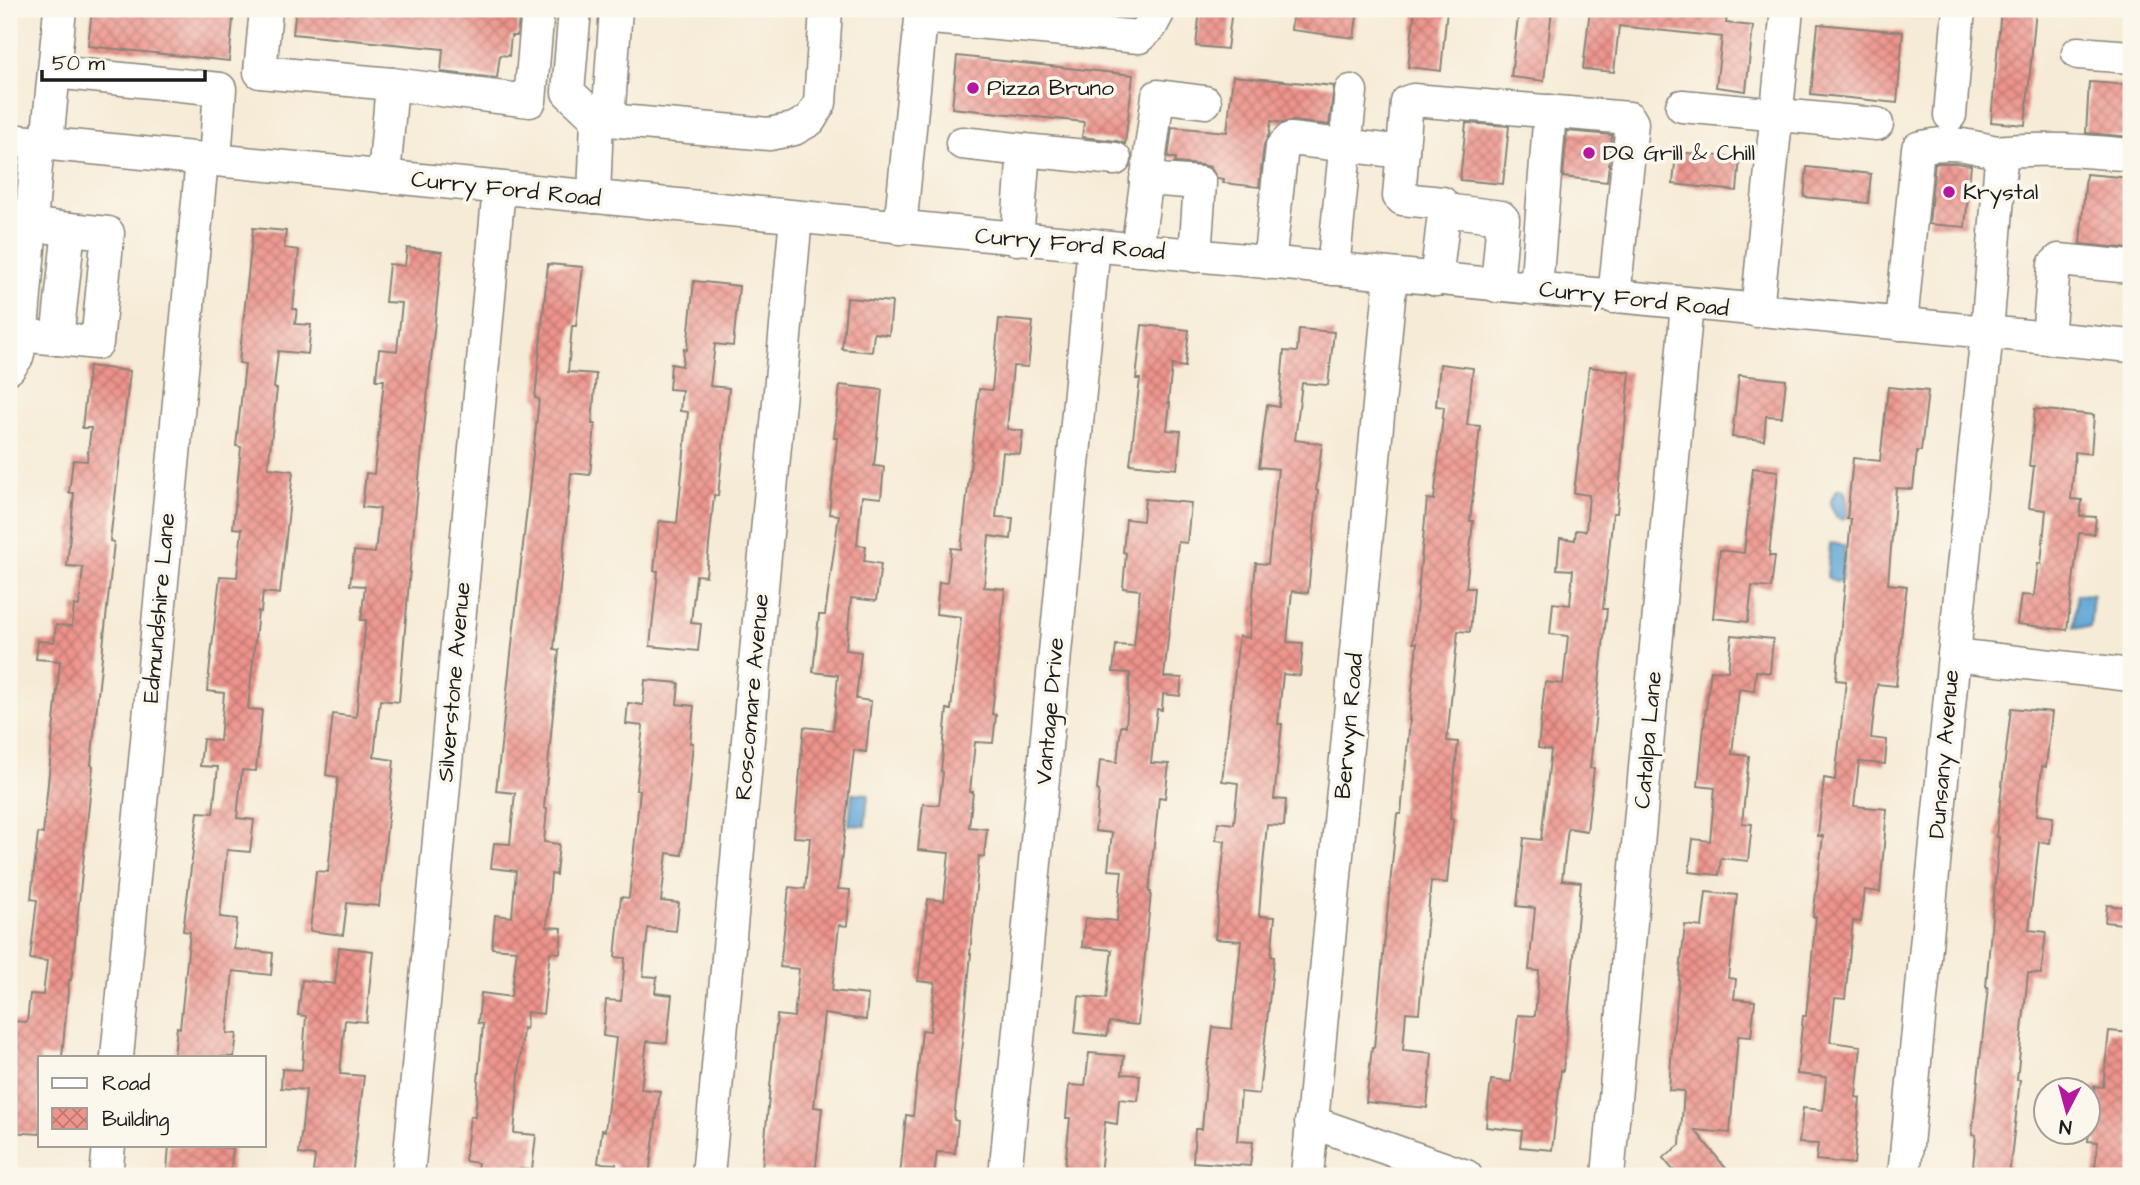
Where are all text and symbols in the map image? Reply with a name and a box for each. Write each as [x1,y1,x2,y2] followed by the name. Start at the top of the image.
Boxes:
[42,38,205,82] scale bar
[52,49,106,78] text: 50 m
[987,72,1114,104] place label: Pizza Bruno
[965,80,981,96] marker: Pizza Bruno
[1603,137,1755,169] place label: DQ Grill & Chill
[1581,145,1597,161] marker: DQ Grill & Chill
[409,163,603,216] street label: Curry Ford Road
[1963,176,2038,209] place label: Krystal
[1941,184,1957,200] marker: Krystal
[974,220,1167,269] street label: Curry Ford Road
[1537,273,1731,326] street label: Curry Ford Road
[135,512,183,704] street label: Edmundshire Lane
[429,581,479,783] street label: Silverstone Avenue
[727,592,777,802] street label: Roscomare Avenue
[1028,636,1073,786] street label: Vantage Drive
[1327,652,1372,800] street label: Berwyn Road
[1921,668,1968,840] street label: Dunsany Avenue
[1626,670,1670,810] street label: Catalpa Lane
[38,1056,266,1146] legend
[102,1069,150,1098] text: Road
[2032,1076,2102,1146] north arrow
[102,1105,170,1136] text: Building
[2058,1112,2073,1140] text: N

